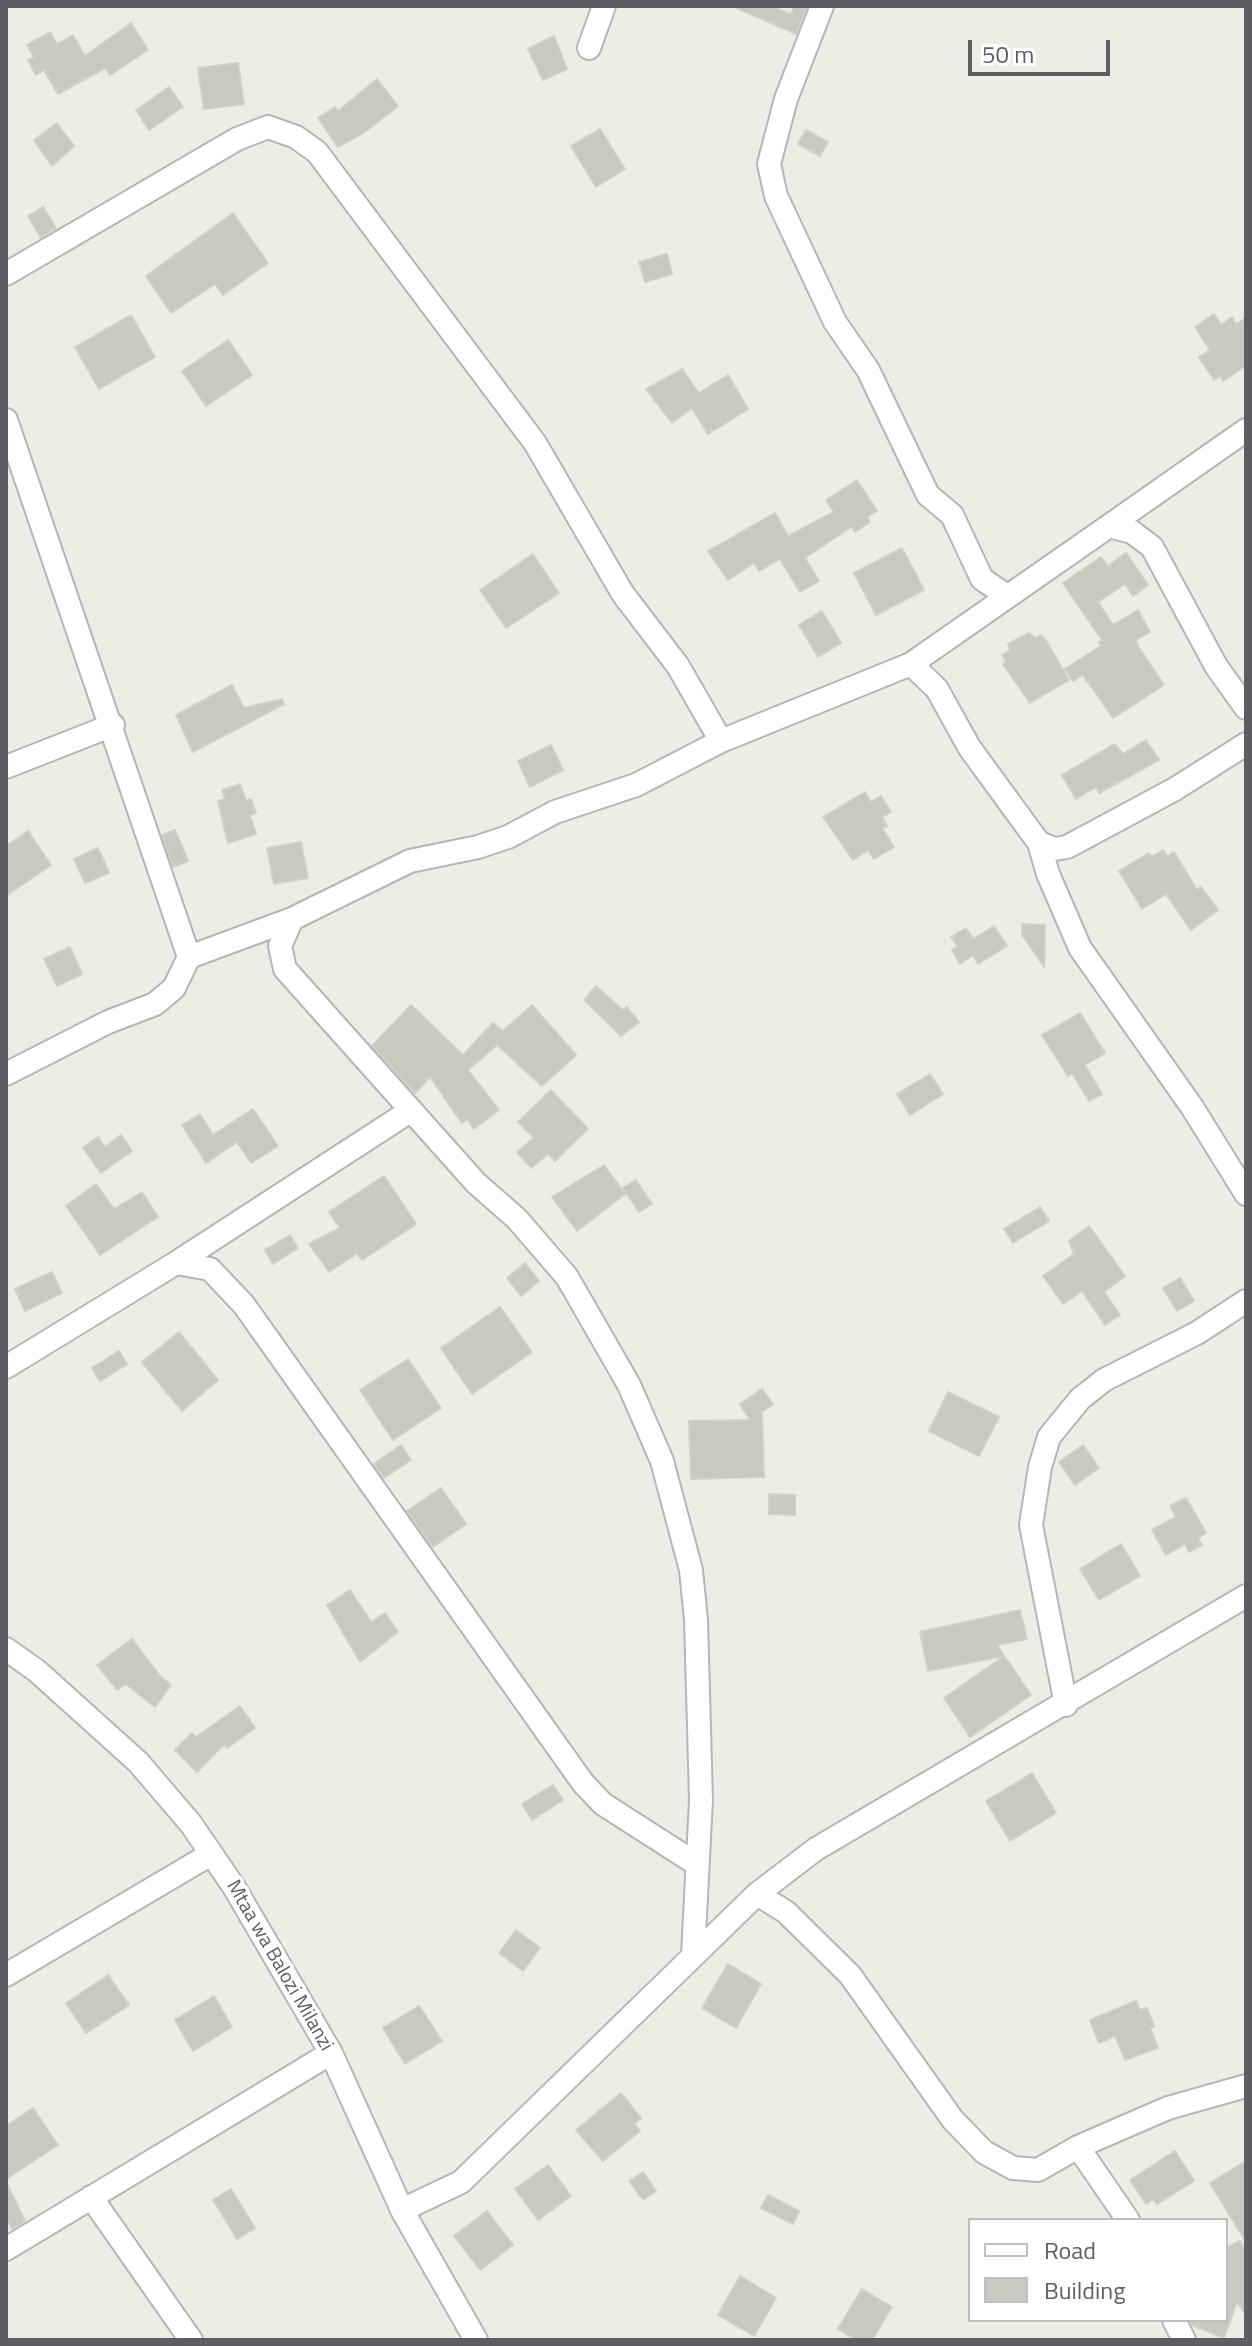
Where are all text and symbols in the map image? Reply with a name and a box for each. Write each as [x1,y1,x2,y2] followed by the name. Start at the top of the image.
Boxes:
[972,24,1114,74] scale bar
[982,36,1034,72] text: 50 m
[220,1876,338,2056] street label: Mtaa wa Balozi Milanzi
[968,2218,1228,2322] legend
[1044,2232,1096,2268] text: Road
[1044,2272,1126,2308] text: Building

